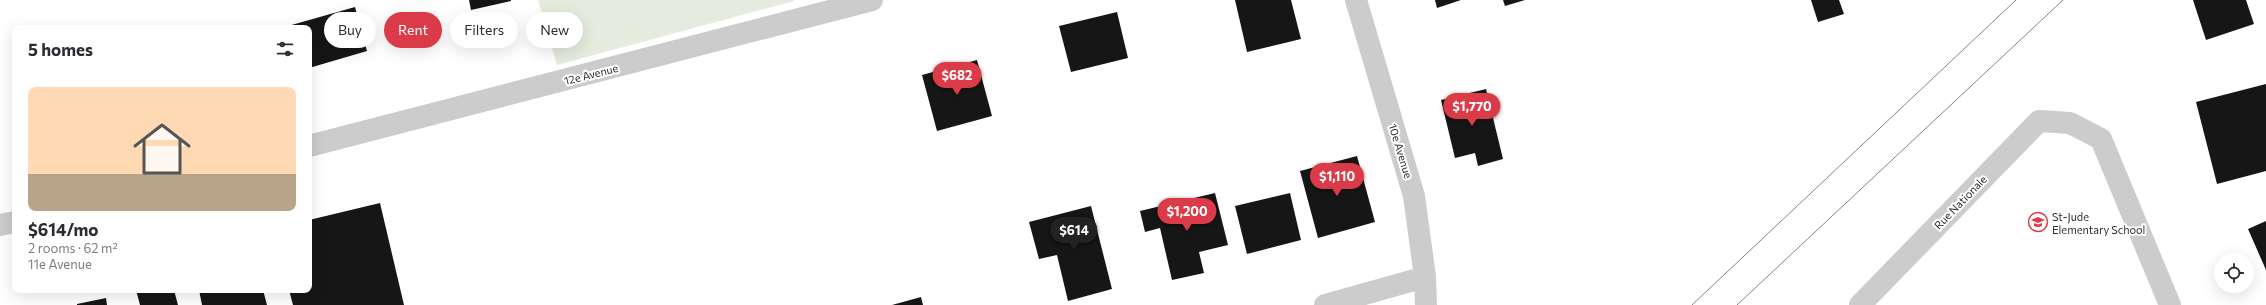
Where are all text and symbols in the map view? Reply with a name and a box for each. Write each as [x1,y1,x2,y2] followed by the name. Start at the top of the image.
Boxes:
[324,12,376,48] chip: Buy
[384,12,442,48] chip: Rent
[450,12,518,48] chip: Filters
[526,12,583,48] chip: New
[274,38,296,60] icon: filters
[28,39,93,60] text: 5 homes
[563,61,620,87] street label: 12e Avenue
[933,62,981,96] pin: $682
[942,67,972,83] text: $682
[1439,93,1505,127] pin: $1,770
[1452,98,1492,114] text: $1,770
[126,113,198,185] icon: home
[1387,122,1416,180] street label: 10e Avenue
[1304,163,1370,197] pin: $1,110
[1319,168,1355,184] text: $1,110
[1931,172,1989,232] street label: Rue Nationale
[1154,198,1220,232] pin: $1,200
[1166,203,1208,219] text: $1,200
[2052,210,2145,236] place label: St-Jude Elementary School
[2027,211,2049,233] school or university icon: St-Jude Elementary School
[1050,217,1098,251] pin: $614
[28,219,99,240] text: $614/mo
[1059,222,1089,238] text: $614
[28,240,118,256] text: 2 rooms · 62 m²
[2214,253,2254,293] map controls
[2214,253,2254,293] button: locate
[28,256,92,272] text: 11e Avenue

